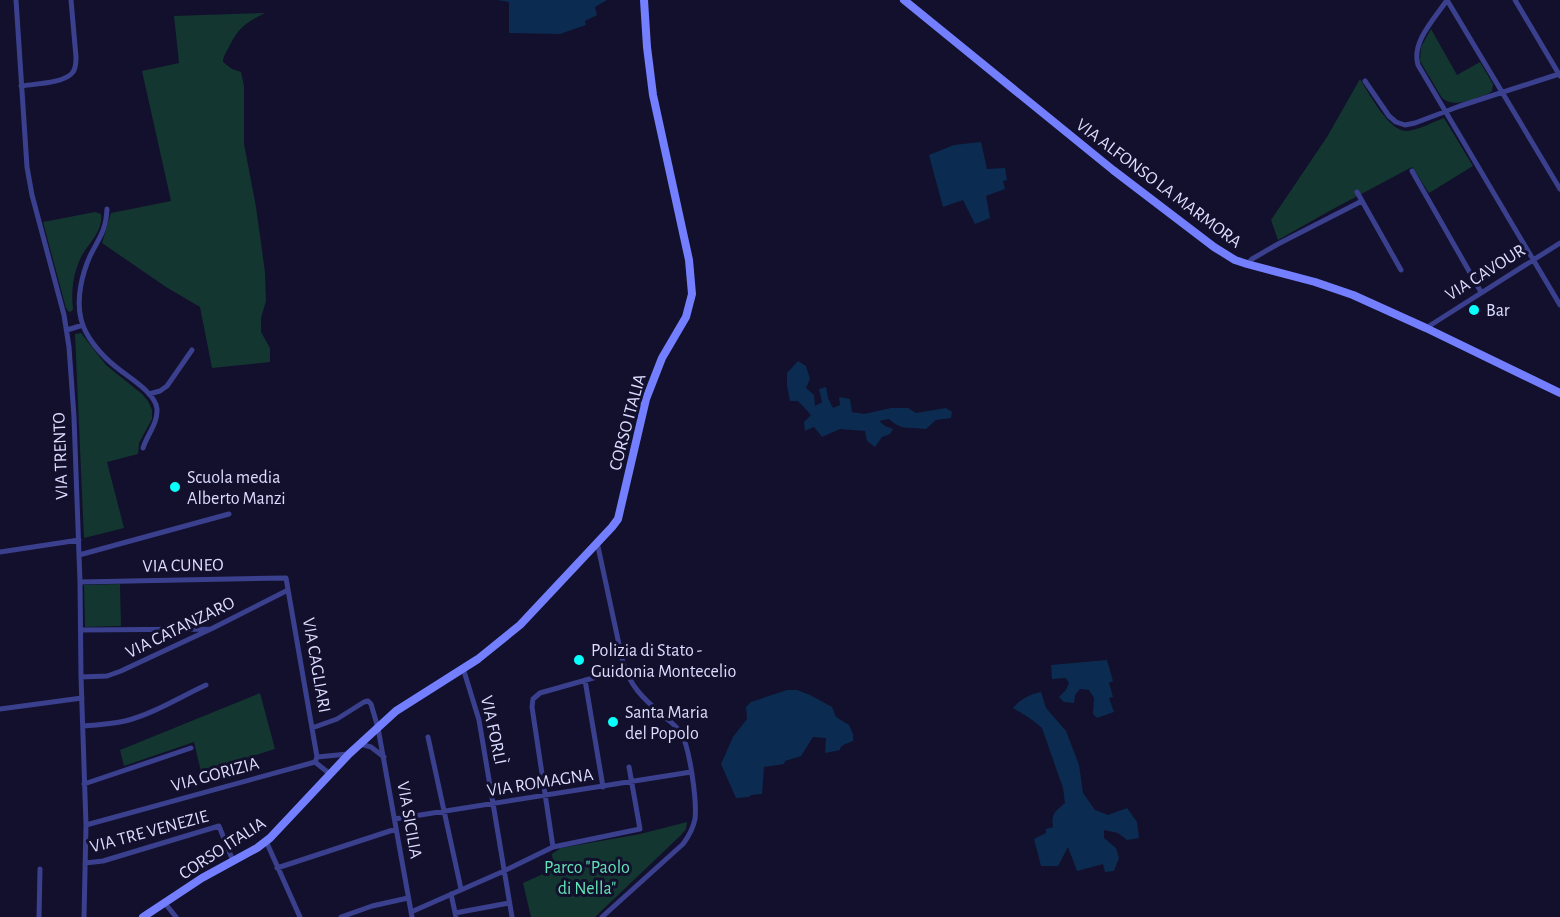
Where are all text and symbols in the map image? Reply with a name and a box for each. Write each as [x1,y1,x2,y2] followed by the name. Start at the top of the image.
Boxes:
[1072,116,1245,252] street label: VIA ALFONSO LA MARMORA
[1442,241,1529,304] street label: VIA CAVOUR
[1486,302,1510,320] place label: Bar
[1467,303,1481,317] marker: Bar
[606,371,650,472] street label: CORSO ITALIA
[50,412,72,500] street label: VIA TRENTO
[187,469,286,508] place label: Scuola media Alberto Manzi
[168,480,182,494] marker: Scuola media Alberto Manzi
[142,556,224,576] street label: VIA CUNEO
[123,594,238,662] street label: VIA CATANZARO
[299,616,333,714] street label: VIA CAGLIARI
[591,642,736,681] place label: Polizia di Stato - Guidonia Montecelio
[572,653,586,667] marker: Polizia di Stato - Guidonia Montecelio
[477,694,512,766] street label: VIA FORLÌ
[625,704,708,743] place label: Santa Maria del Popolo
[606,715,620,729] marker: Santa Maria del Popolo
[169,754,262,795] street label: VIA GORIZIA
[486,766,595,800] street label: VIA ROMAGNA
[393,780,425,861] street label: VIA SICILIA
[88,807,211,856] street label: VIA TRE VENEZIE
[176,814,270,883] street label: CORSO ITALIA
[544,859,630,898] park label: Parco "Paolo di Nella"

